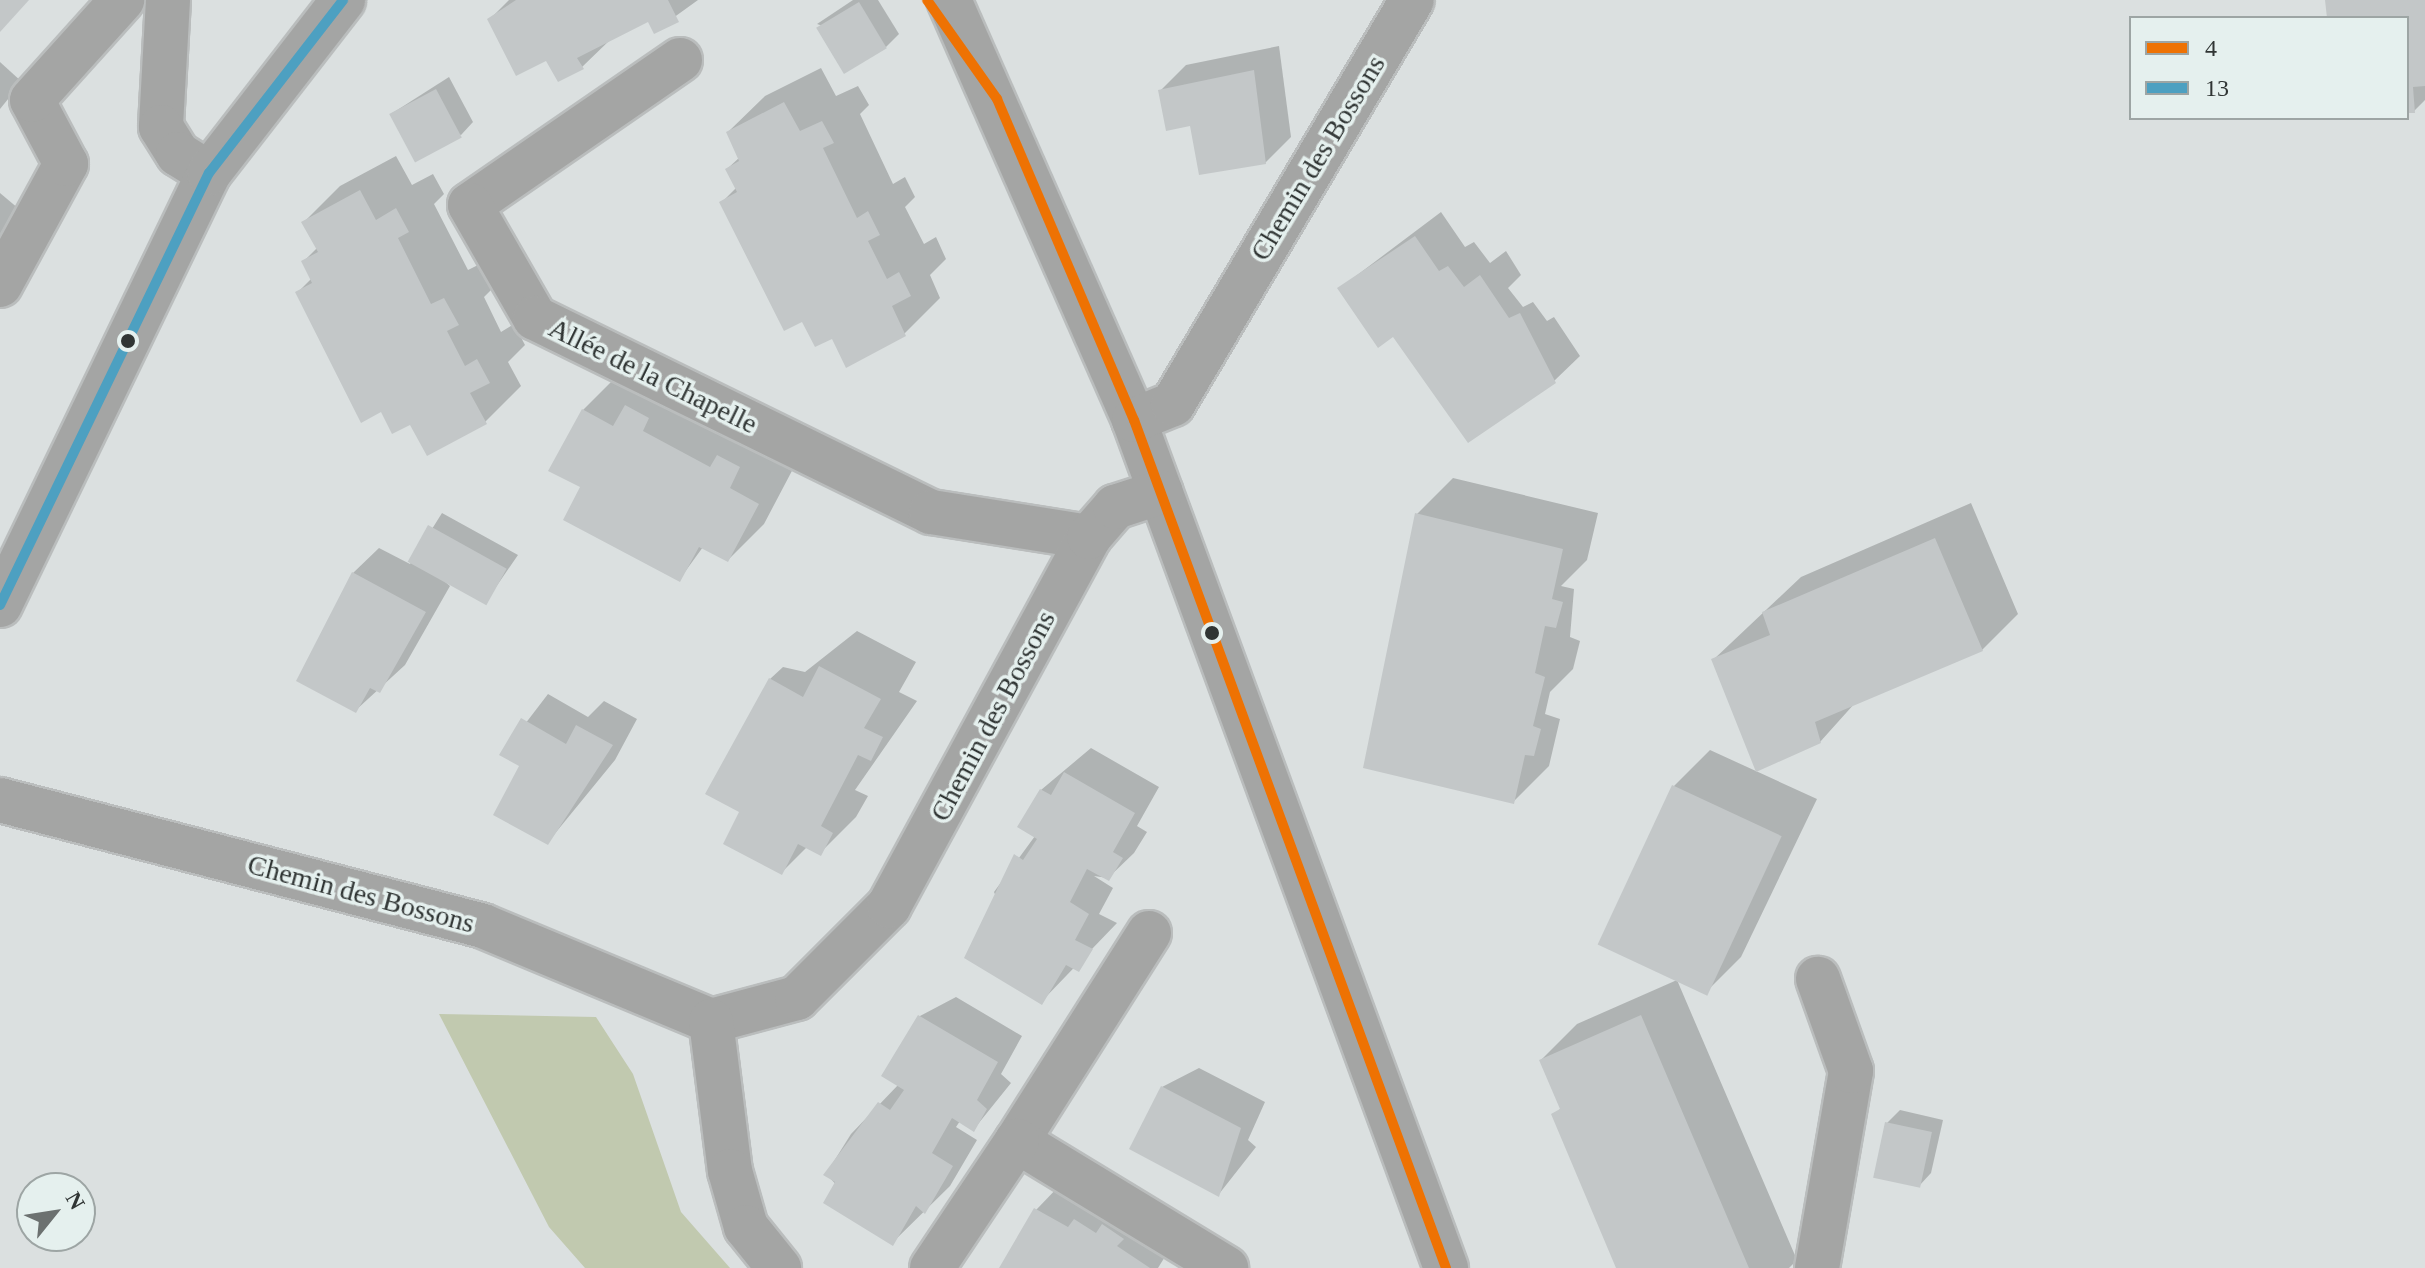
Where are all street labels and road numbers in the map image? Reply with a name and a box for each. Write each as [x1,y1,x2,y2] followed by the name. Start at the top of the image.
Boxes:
[1244,49,1392,267] street label: Chemin des Bossons
[543,311,763,441] street label: Allée de la Chapelle
[923,605,1063,827] street label: Chemin des Bossons
[244,848,478,940] street label: Chemin des Bossons

